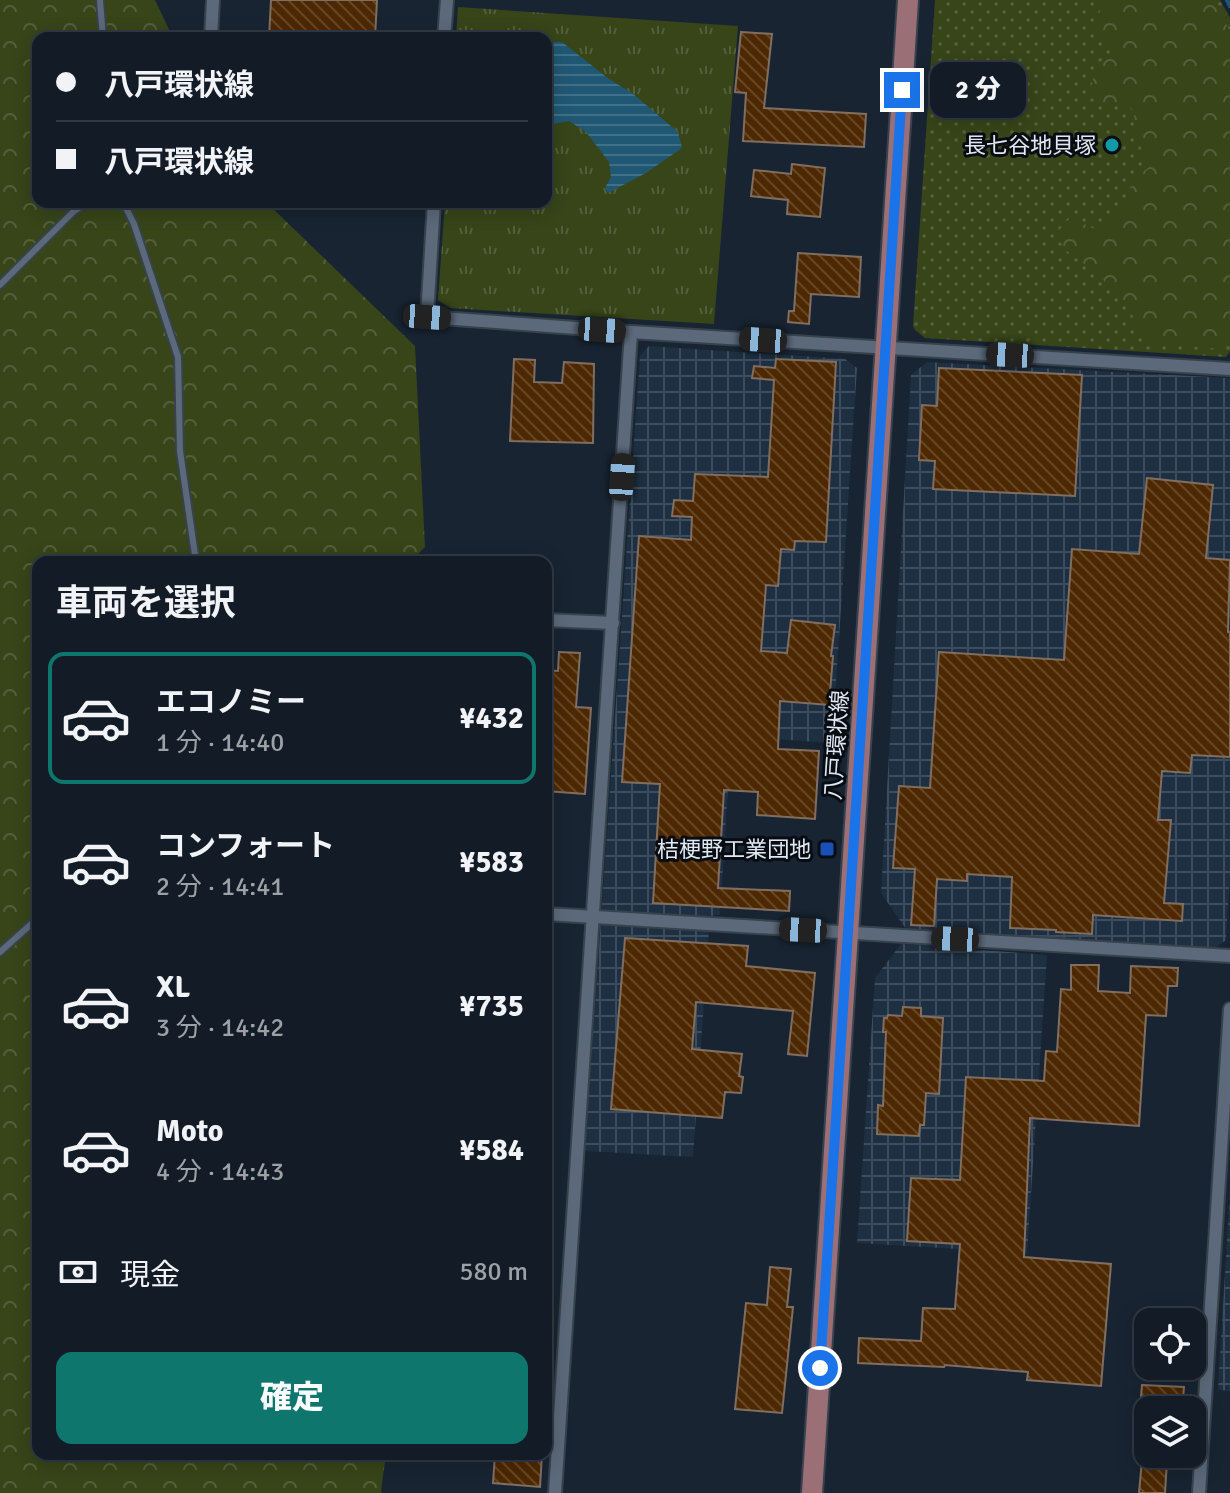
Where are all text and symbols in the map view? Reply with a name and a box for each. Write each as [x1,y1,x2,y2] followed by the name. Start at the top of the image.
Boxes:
[930,62,1026,118] callout: 2 分
[104,67,254,104] text: 八戸環状線
[884,72,920,108] route end
[955,74,1001,106] text: 2 分
[964,132,1096,159] place label: 長七谷地貝塚
[1103,136,1121,154] marker: 長七谷地貝塚
[104,144,254,181] text: 八戸環状線
[402,303,452,331] car
[577,316,627,344] car
[738,326,788,354] car
[985,342,1035,368] car
[608,452,636,502] car
[56,581,236,626] text: 車両を選択
[60,682,132,754] icon: car
[156,684,306,721] text: エコノミー
[819,689,854,801] street label: 八戸環状線
[459,700,524,737] text: ¥432
[156,727,284,759] text: 1 分 · 14:40
[60,826,132,898] icon: car
[156,828,335,865] text: コンフォート
[657,836,811,863] place label: 桔梗野工業団地
[818,840,836,858] marker: 桔梗野工業団地
[459,844,524,881] text: ¥583
[156,871,284,903] text: 2 分 · 14:41
[778,917,828,943] car
[930,926,980,952] car
[156,969,190,1006] text: XL
[60,970,132,1042] icon: car
[459,988,524,1025] text: ¥735
[156,1012,284,1044] text: 3 分 · 14:42
[156,1113,223,1150] text: Moto
[60,1114,132,1186] icon: car
[459,1132,524,1169] text: ¥584
[156,1156,284,1188] text: 4 分 · 14:43
[56,1250,100,1294] icon: cash
[459,1256,528,1288] text: 580 m
[120,1257,180,1294] text: 現金
[1134,1308,1206,1468] map controls
[1134,1308,1206,1380] button: locate
[802,1350,838,1386] route start
[56,1352,528,1444] button: 確定
[1134,1396,1206,1468] button: layers

